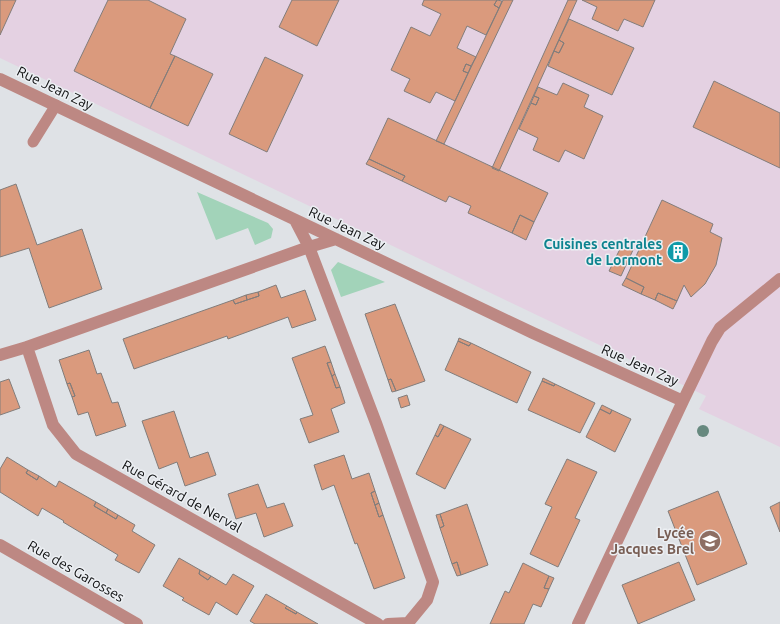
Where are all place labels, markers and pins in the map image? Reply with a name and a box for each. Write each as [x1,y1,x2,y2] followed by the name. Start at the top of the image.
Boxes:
[543,236,662,268] place label: Cuisines centrales de Lormont
[665,239,691,265] building icon: Cuisines centrales de Lormont
[611,525,694,557] place label: Lycée Jacques Brel
[697,528,723,554] school or university icon: Lycée Jacques Brel

